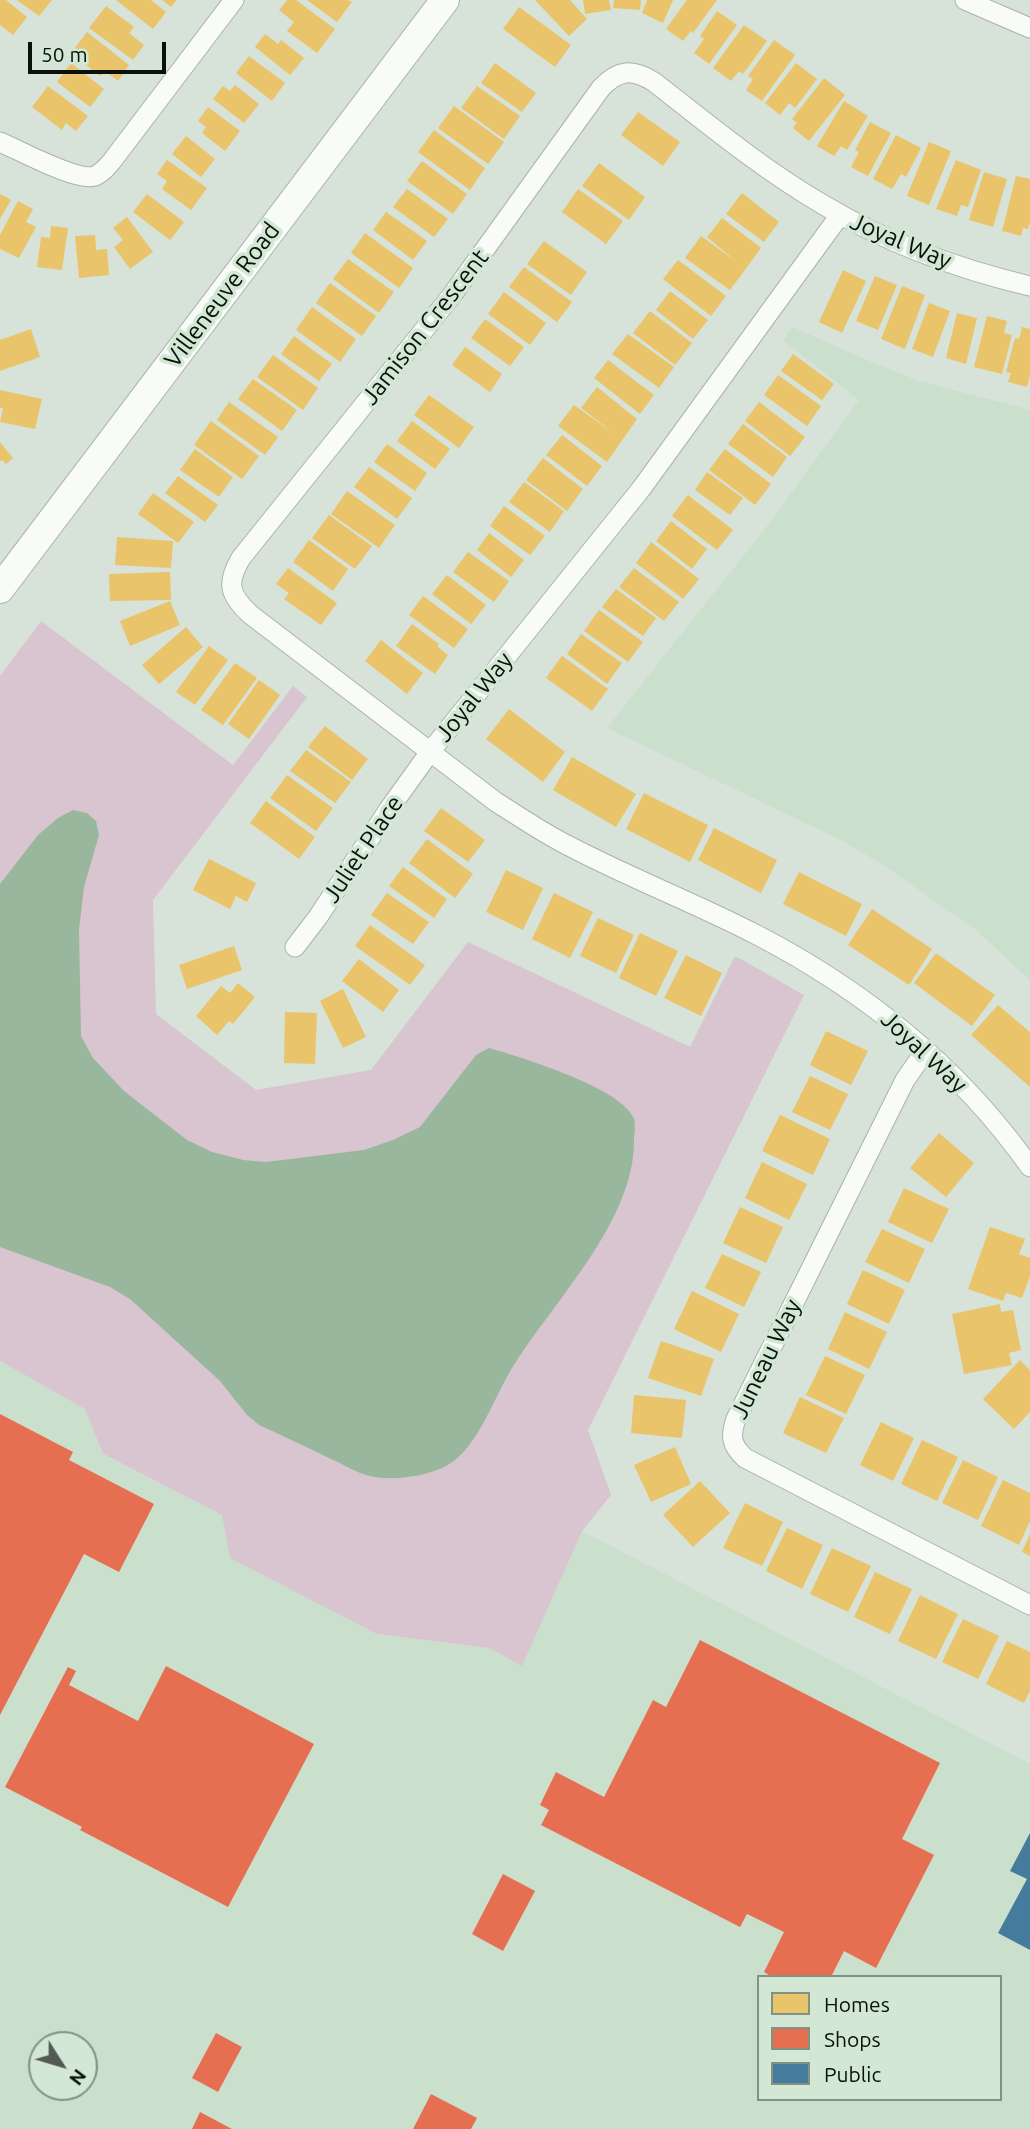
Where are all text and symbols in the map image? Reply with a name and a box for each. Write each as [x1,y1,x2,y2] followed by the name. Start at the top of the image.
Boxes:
[32,28,170,72] scale bar
[41,42,88,66] text: 50 m
[846,207,956,275] street label: Joyal Way
[158,217,286,373] street label: Villeneuve Road
[355,244,495,410] street label: Jamison Crescent
[429,646,519,748] street label: Joyal Way
[317,790,409,908] street label: Juliet Place
[875,1005,973,1099] street label: Joyal Way
[725,1294,807,1424] street label: Juneau Way
[757,1975,1002,2101] legend
[824,1992,890,2016] text: Homes
[824,2027,881,2051] text: Shops
[28,2031,98,2101] north arrow
[824,2062,881,2086] text: Public
[65,2065,91,2090] text: N

